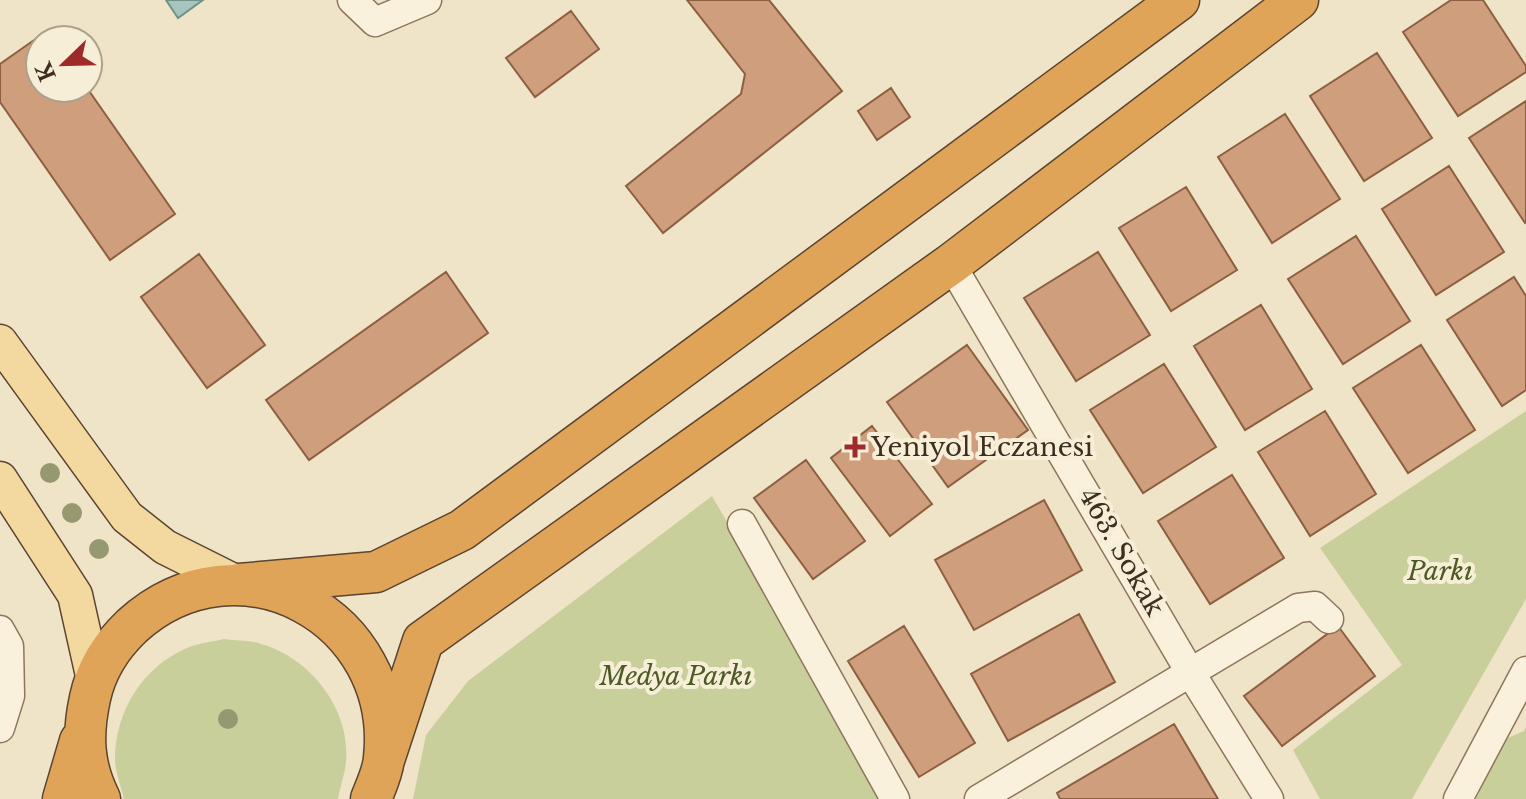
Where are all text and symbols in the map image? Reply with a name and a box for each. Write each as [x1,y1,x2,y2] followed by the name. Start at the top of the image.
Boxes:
[24,24,104,104] north arrow
[30,57,62,85] text: K
[870,431,1093,463] place label: Yeniyol Eczanesi
[846,438,864,456] marker: Yeniyol Eczanesi
[1073,482,1171,622] street label: 463. Sokak
[1406,555,1473,587] park label: Parkı
[599,660,752,692] park label: Medya Parkı

